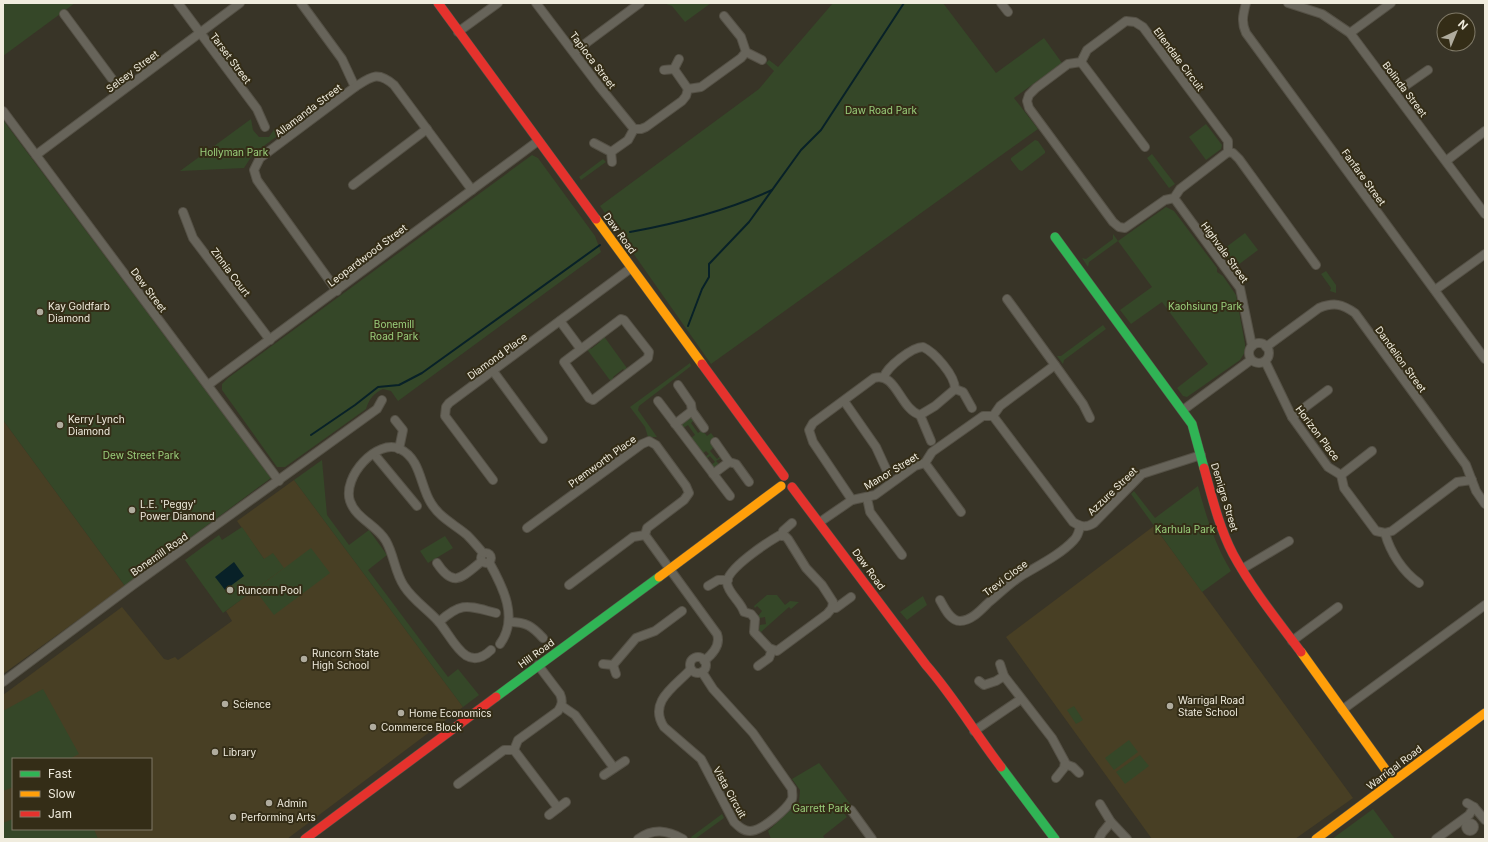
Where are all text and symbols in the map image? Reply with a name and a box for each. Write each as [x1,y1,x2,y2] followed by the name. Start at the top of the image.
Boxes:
[1436,12,1476,52] north arrow
[1455,17,1471,33] text: N
[1151,25,1207,94] street label: Ellendale Circuit
[568,29,619,91] street label: Tapioca Street
[208,30,254,86] street label: Tarset Street
[104,47,161,95] street label: Selsey Street
[1380,59,1430,120] street label: Bolinda Street
[272,81,344,139] street label: Allamanda Street
[845,104,918,116] park label: Daw Road Park
[200,146,269,158] park label: Hollyman Park
[1340,146,1389,208] street label: Fanfare Street
[601,210,639,256] street label: Daw Road
[1199,219,1252,285] street label: Highvale Street
[325,221,410,289] street label: Leopardwood Street
[209,245,254,299] street label: Zinnia Court
[129,266,170,315] street label: Dew Street
[48,300,110,324] place label: Kay Goldfarb Diamond
[1168,300,1243,312] park label: Kaohsiung Park
[35,307,45,317] marker: Kay Goldfarb Diamond
[370,318,419,342] park label: Bonemill Road Park
[1373,324,1429,395] street label: Dandelion Street
[465,330,529,382] street label: Diamond Place
[1293,403,1343,463] street label: Horizon Place
[68,413,125,437] place label: Kerry Lynch Diamond
[55,420,65,430] marker: Kerry Lynch Diamond
[566,432,638,490] street label: Premworth Place
[103,449,180,461] park label: Dew Street Park
[862,450,921,492] street label: Manor Street
[1209,461,1241,533] street label: Demigre Street
[1085,464,1140,518] street label: Azzure Street
[140,498,215,522] place label: L.E. 'Peggy' Power Diamond
[127,505,137,515] marker: L.E. 'Peggy' Power Diamond
[1155,523,1216,535] park label: Karhula Park
[128,530,190,578] street label: Bonemill Road
[850,546,888,592] street label: Daw Road
[980,557,1030,599] street label: Trevi Close
[238,584,301,596] place label: Runcorn Pool
[225,585,235,595] marker: Runcorn Pool
[516,636,556,670] street label: Hill Road
[312,647,379,671] place label: Runcorn State High School
[299,654,309,664] marker: Runcorn State High School
[1178,694,1244,718] place label: Warrigal Road State School
[233,698,271,710] place label: Science
[220,699,230,709] marker: Science
[1165,701,1175,711] marker: Warrigal Road State School
[409,707,492,719] place label: Home Economics
[396,708,406,718] marker: Home Economics
[381,721,462,733] place label: Commerce Block
[368,722,378,732] marker: Commerce Block
[1364,742,1424,792] street label: Warrigal Road
[223,746,257,758] place label: Library
[210,747,220,757] marker: Library
[12,758,152,830] legend
[711,764,749,820] street label: Vista Circuit
[48,766,72,781] text: Fast
[48,786,76,801] text: Slow
[277,797,307,809] place label: Admin
[264,798,274,808] marker: Admin
[793,802,850,814] park label: Garrett Park
[48,806,72,821] text: Jam
[241,811,316,823] place label: Performing Arts
[228,812,238,822] marker: Performing Arts

